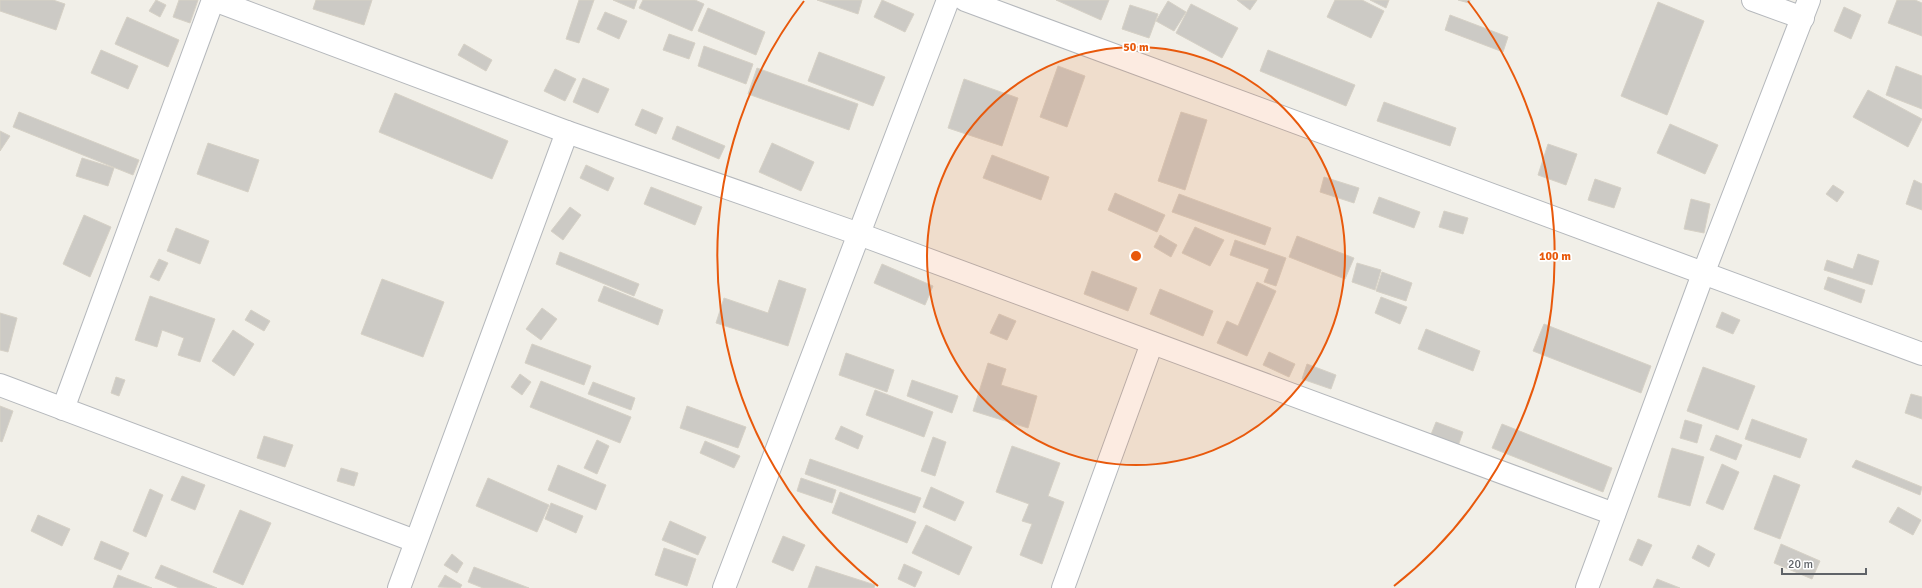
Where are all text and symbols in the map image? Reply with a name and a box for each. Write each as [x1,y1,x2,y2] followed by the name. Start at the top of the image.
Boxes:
[1123,40,1149,55] text: 50 m
[1129,249,1143,263] centre of rings
[1539,249,1571,264] text: 100 m
[1782,550,1866,576] scale bar
[1788,557,1813,572] text: 20 m

